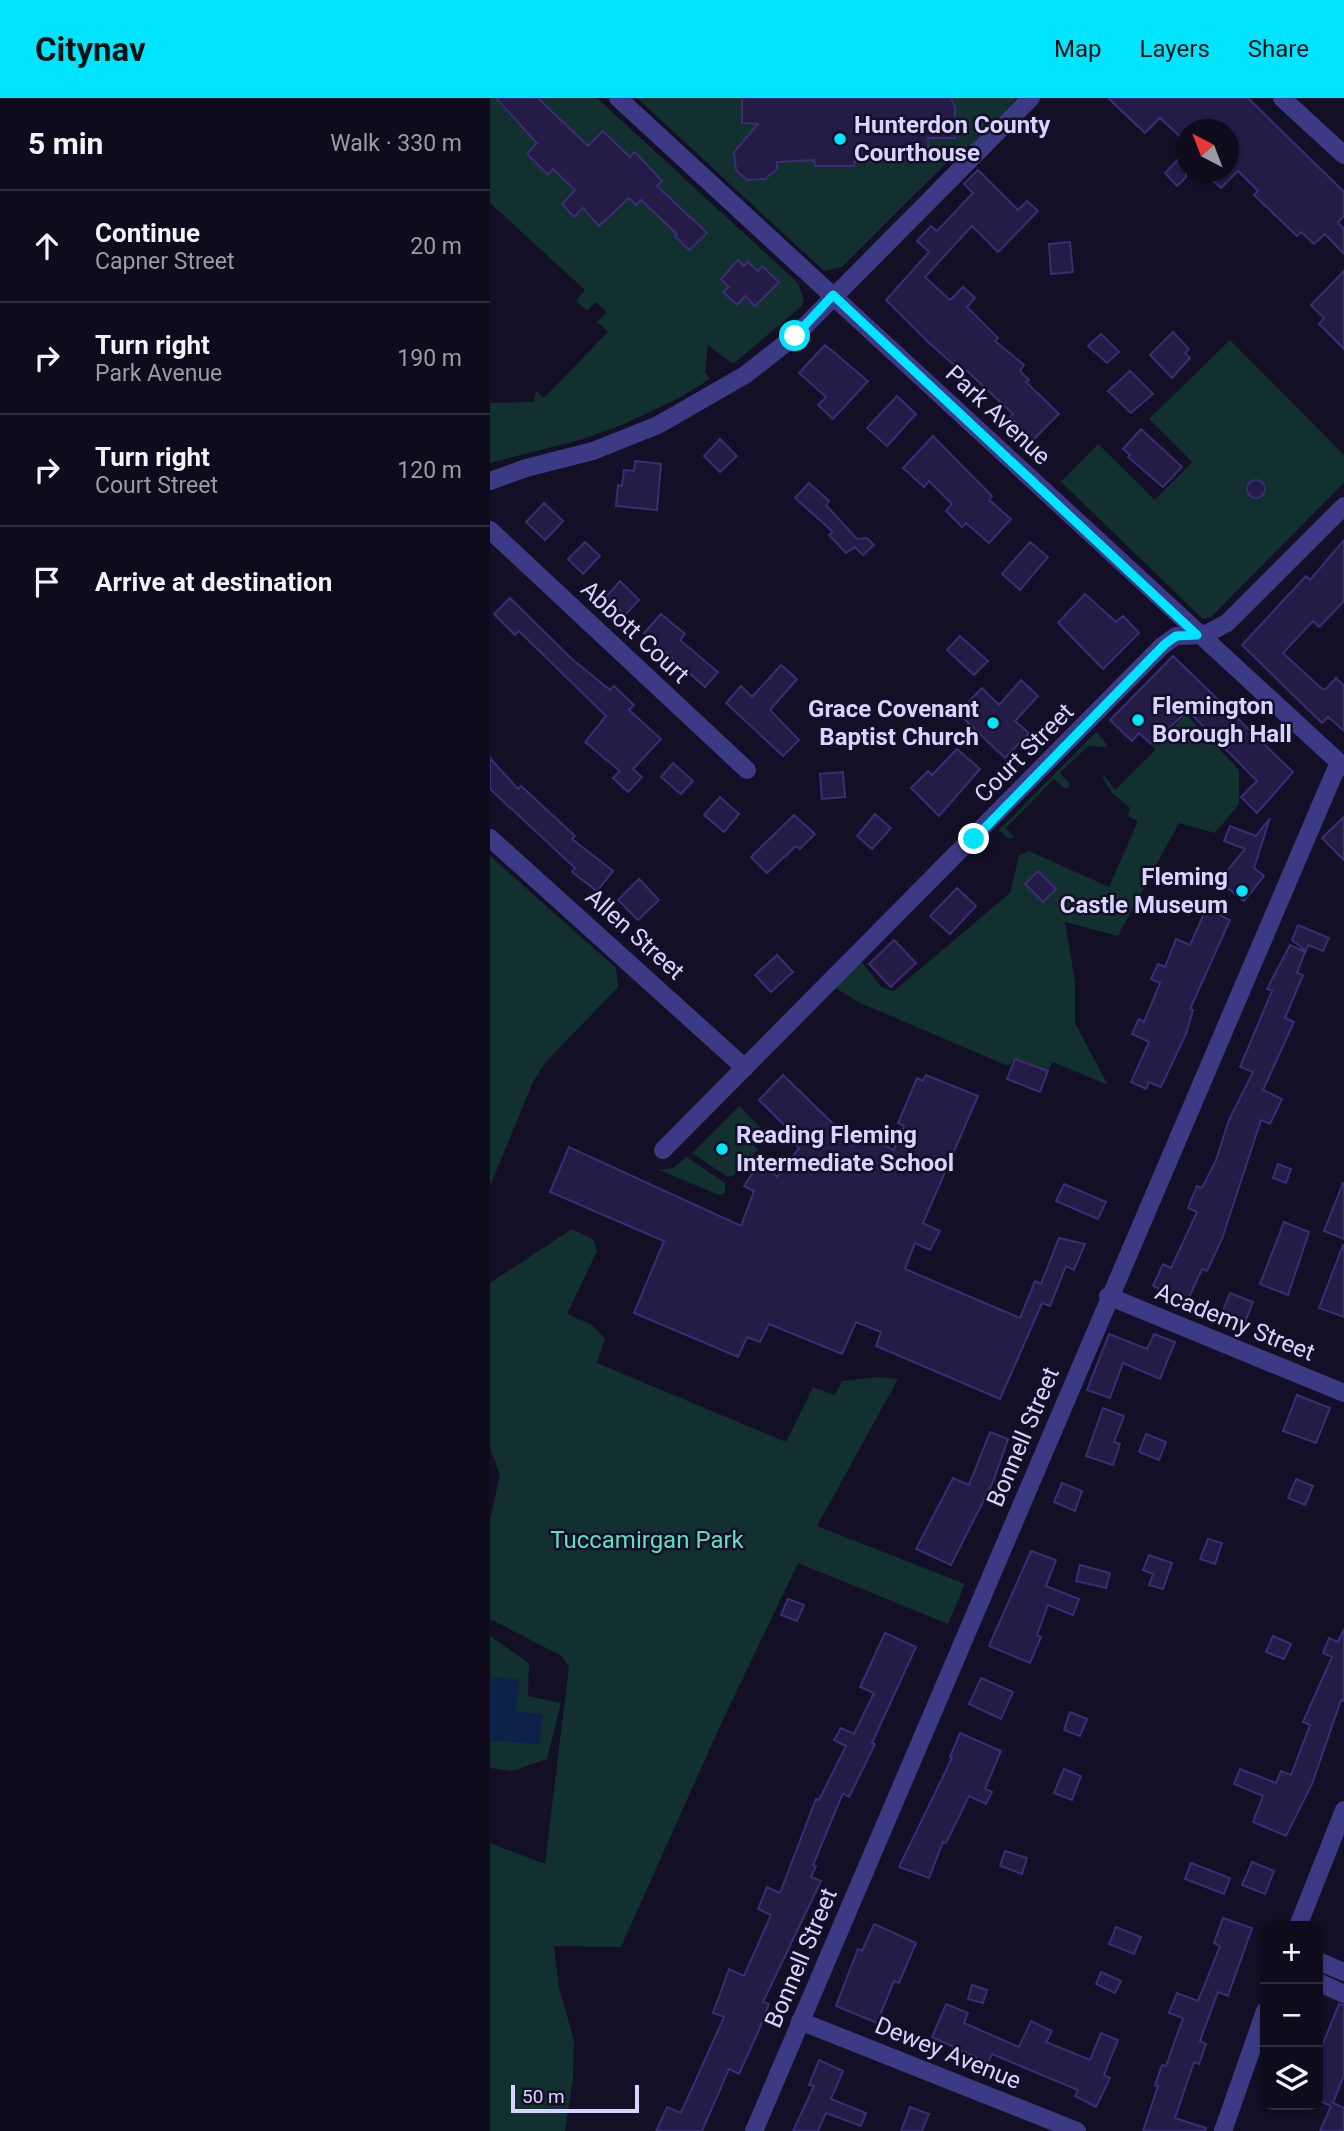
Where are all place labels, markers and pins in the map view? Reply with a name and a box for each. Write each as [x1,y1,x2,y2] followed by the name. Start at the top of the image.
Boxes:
[854,111,1051,167] place label: Hunterdon County Courthouse
[832,131,848,147] marker: Hunterdon County Courthouse
[1152,692,1292,748] place label: Flemington Borough Hall
[808,695,979,751] place label: Grace Covenant Baptist Church
[1130,712,1146,728] marker: Flemington Borough Hall
[985,715,1001,731] marker: Grace Covenant Baptist Church
[1060,863,1228,919] place label: Fleming Castle Museum
[1234,883,1250,899] marker: Fleming Castle Museum
[736,1121,954,1177] place label: Reading Fleming Intermediate School
[714,1141,730,1157] marker: Reading Fleming Intermediate School

